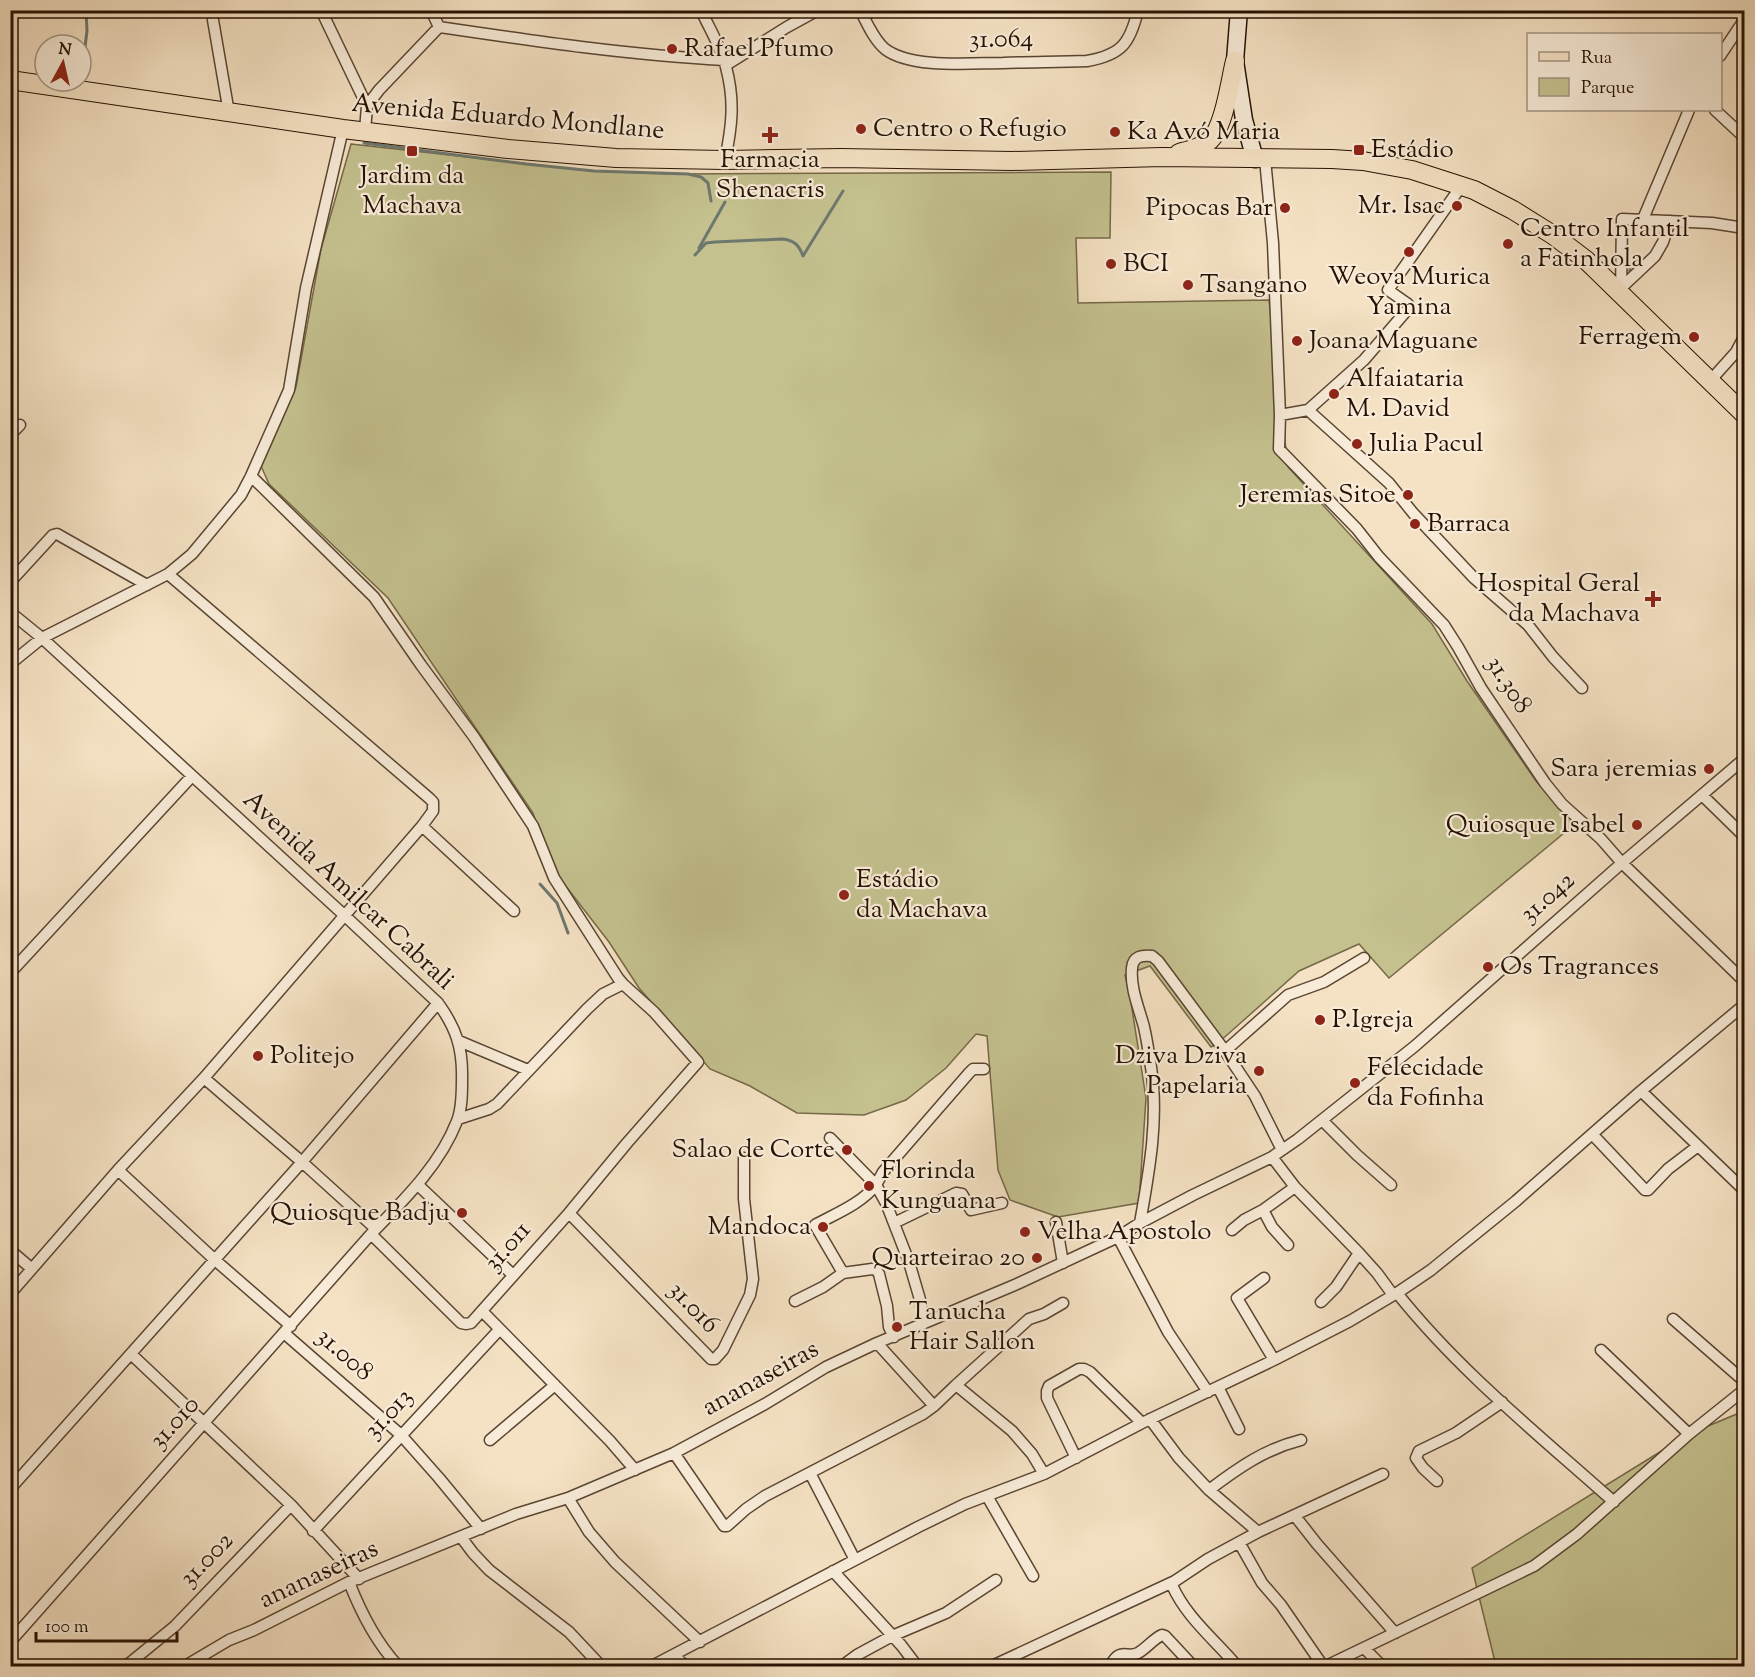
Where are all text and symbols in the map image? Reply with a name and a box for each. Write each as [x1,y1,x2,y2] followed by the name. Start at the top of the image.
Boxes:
[968,21,1034,59] street label: 31.064
[684,31,834,68] place label: Rafael Pfumo
[33,33,93,93] north arrow
[1527,33,1722,111] legend
[57,38,73,63] text: N
[665,42,679,56] marker: Rafael Pfumo
[1581,46,1612,72] text: Rua
[1581,76,1634,102] text: Parque
[350,86,666,150] street label: Avenida Eduardo Mondlane
[873,111,1067,148] place label: Centro o Refugio
[1127,114,1280,151] place label: Ka Avó Maria
[854,122,868,136] marker: Centro o Refugio
[1108,125,1122,139] marker: Ka Avó Maria
[763,128,777,142] marker: Farmacia Shenacris
[1371,132,1454,169] place label: Estádio
[716,142,824,209] place label: Farmacia Shenacris
[1352,143,1366,157] marker: Estádio
[405,144,419,158] marker: Jardim da Machava
[358,158,464,225] place label: Jardim da Machava
[1358,188,1445,225] place label: Mr. Isac
[1146,190,1273,227] place label: Pipocas Bar
[1450,199,1464,213] marker: Mr. Isac
[1278,201,1292,215] marker: Pipocas Bar
[1520,211,1689,278] place label: Centro Infantil a Fatinhola
[1501,237,1515,251] marker: Centro Infantil a Fatinhola
[1402,245,1416,259] marker: Weova Murica Yamina
[1123,246,1169,283] place label: BCI
[1104,257,1118,271] marker: BCI
[1328,259,1490,326] place label: Weova Murica Yamina
[1200,267,1307,304] place label: Tsangano
[1181,278,1195,292] marker: Tsangano
[1579,319,1682,356] place label: Ferragem
[1307,323,1478,360] place label: Joana Maguane
[1687,330,1701,344] marker: Ferragem
[1290,334,1304,348] marker: Joana Maguane
[1346,361,1464,428] place label: Alfaiataria M. David
[1327,387,1341,401] marker: Alfaiataria M. David
[1367,426,1484,463] place label: Julia Pacul
[1350,437,1364,451] marker: Julia Pacul
[1238,477,1396,514] place label: Jeremias Sitoe
[1401,488,1415,502] marker: Jeremias Sitoe
[1427,506,1510,543] place label: Barraca
[1408,517,1422,531] marker: Barraca
[1477,566,1640,633] place label: Hospital Geral da Machava
[1644,590,1662,608] marker: Hospital Geral da Machava
[1475,649,1541,721] street label: 31.308
[1550,751,1697,788] place label: Sara jeremias
[1702,762,1716,776] marker: Sara jeremias
[234,783,462,999] street label: Avenida Amilcar Cabrali
[1446,807,1625,844] place label: Quiosque Isabel
[1630,818,1644,832] marker: Quiosque Isabel
[856,862,988,929] place label: Estádio da Machava
[1512,863,1584,933] street label: 31.042
[837,888,851,902] marker: Estádio da Machava
[1500,949,1659,986] place label: Os Tragrances
[1481,960,1495,974] marker: Os Tragrances
[1332,1002,1414,1039] place label: P.Igreja
[1313,1013,1327,1027] marker: P.Igreja
[270,1038,354,1075] place label: Politejo
[1115,1038,1247,1105] place label: Dziva Dziva Papelaria
[251,1049,265,1063] marker: Politejo
[1367,1050,1484,1117] place label: Felecidade da Fofinha
[1252,1064,1266,1078] marker: Dziva Dziva Papelaria
[1348,1076,1362,1090] marker: Felecidade da Fofinha
[672,1132,835,1169] place label: Salao de Corte
[840,1143,854,1157] marker: Salao de Corte
[881,1153,996,1220] place label: Florinda Kunguana
[862,1179,876,1193] marker: Florinda Kunguana
[270,1195,450,1232] place label: Quiosque Badju
[455,1206,469,1220] marker: Quiosque Badju
[708,1209,811,1246] place label: Mandoca
[476,1213,541,1280] street label: 31.011
[1037,1214,1211,1251] place label: Velha Apostolo
[816,1220,830,1234] marker: Mandoca
[1018,1225,1032,1239] marker: Velha Apostolo
[872,1240,1025,1277] place label: Quarteirao 20
[1030,1251,1044,1265] marker: Quarteirao 20
[659,1273,727,1343] street label: 31.016
[909,1294,1035,1361] place label: Tanucha Hair Sallon
[307,1319,381,1391] street label: 31.008
[890,1320,904,1334] marker: Tanucha Hair Sallon
[696,1332,826,1426] street label: ananaseiras
[356,1380,422,1448] street label: 31.013
[141,1388,209,1458] street label: 31.010
[171,1524,243,1596] street label: 31.002
[253,1531,385,1619] street label: ananaseiras
[36,1605,177,1643] scale bar
[45,1615,89,1641] text: 100 m

